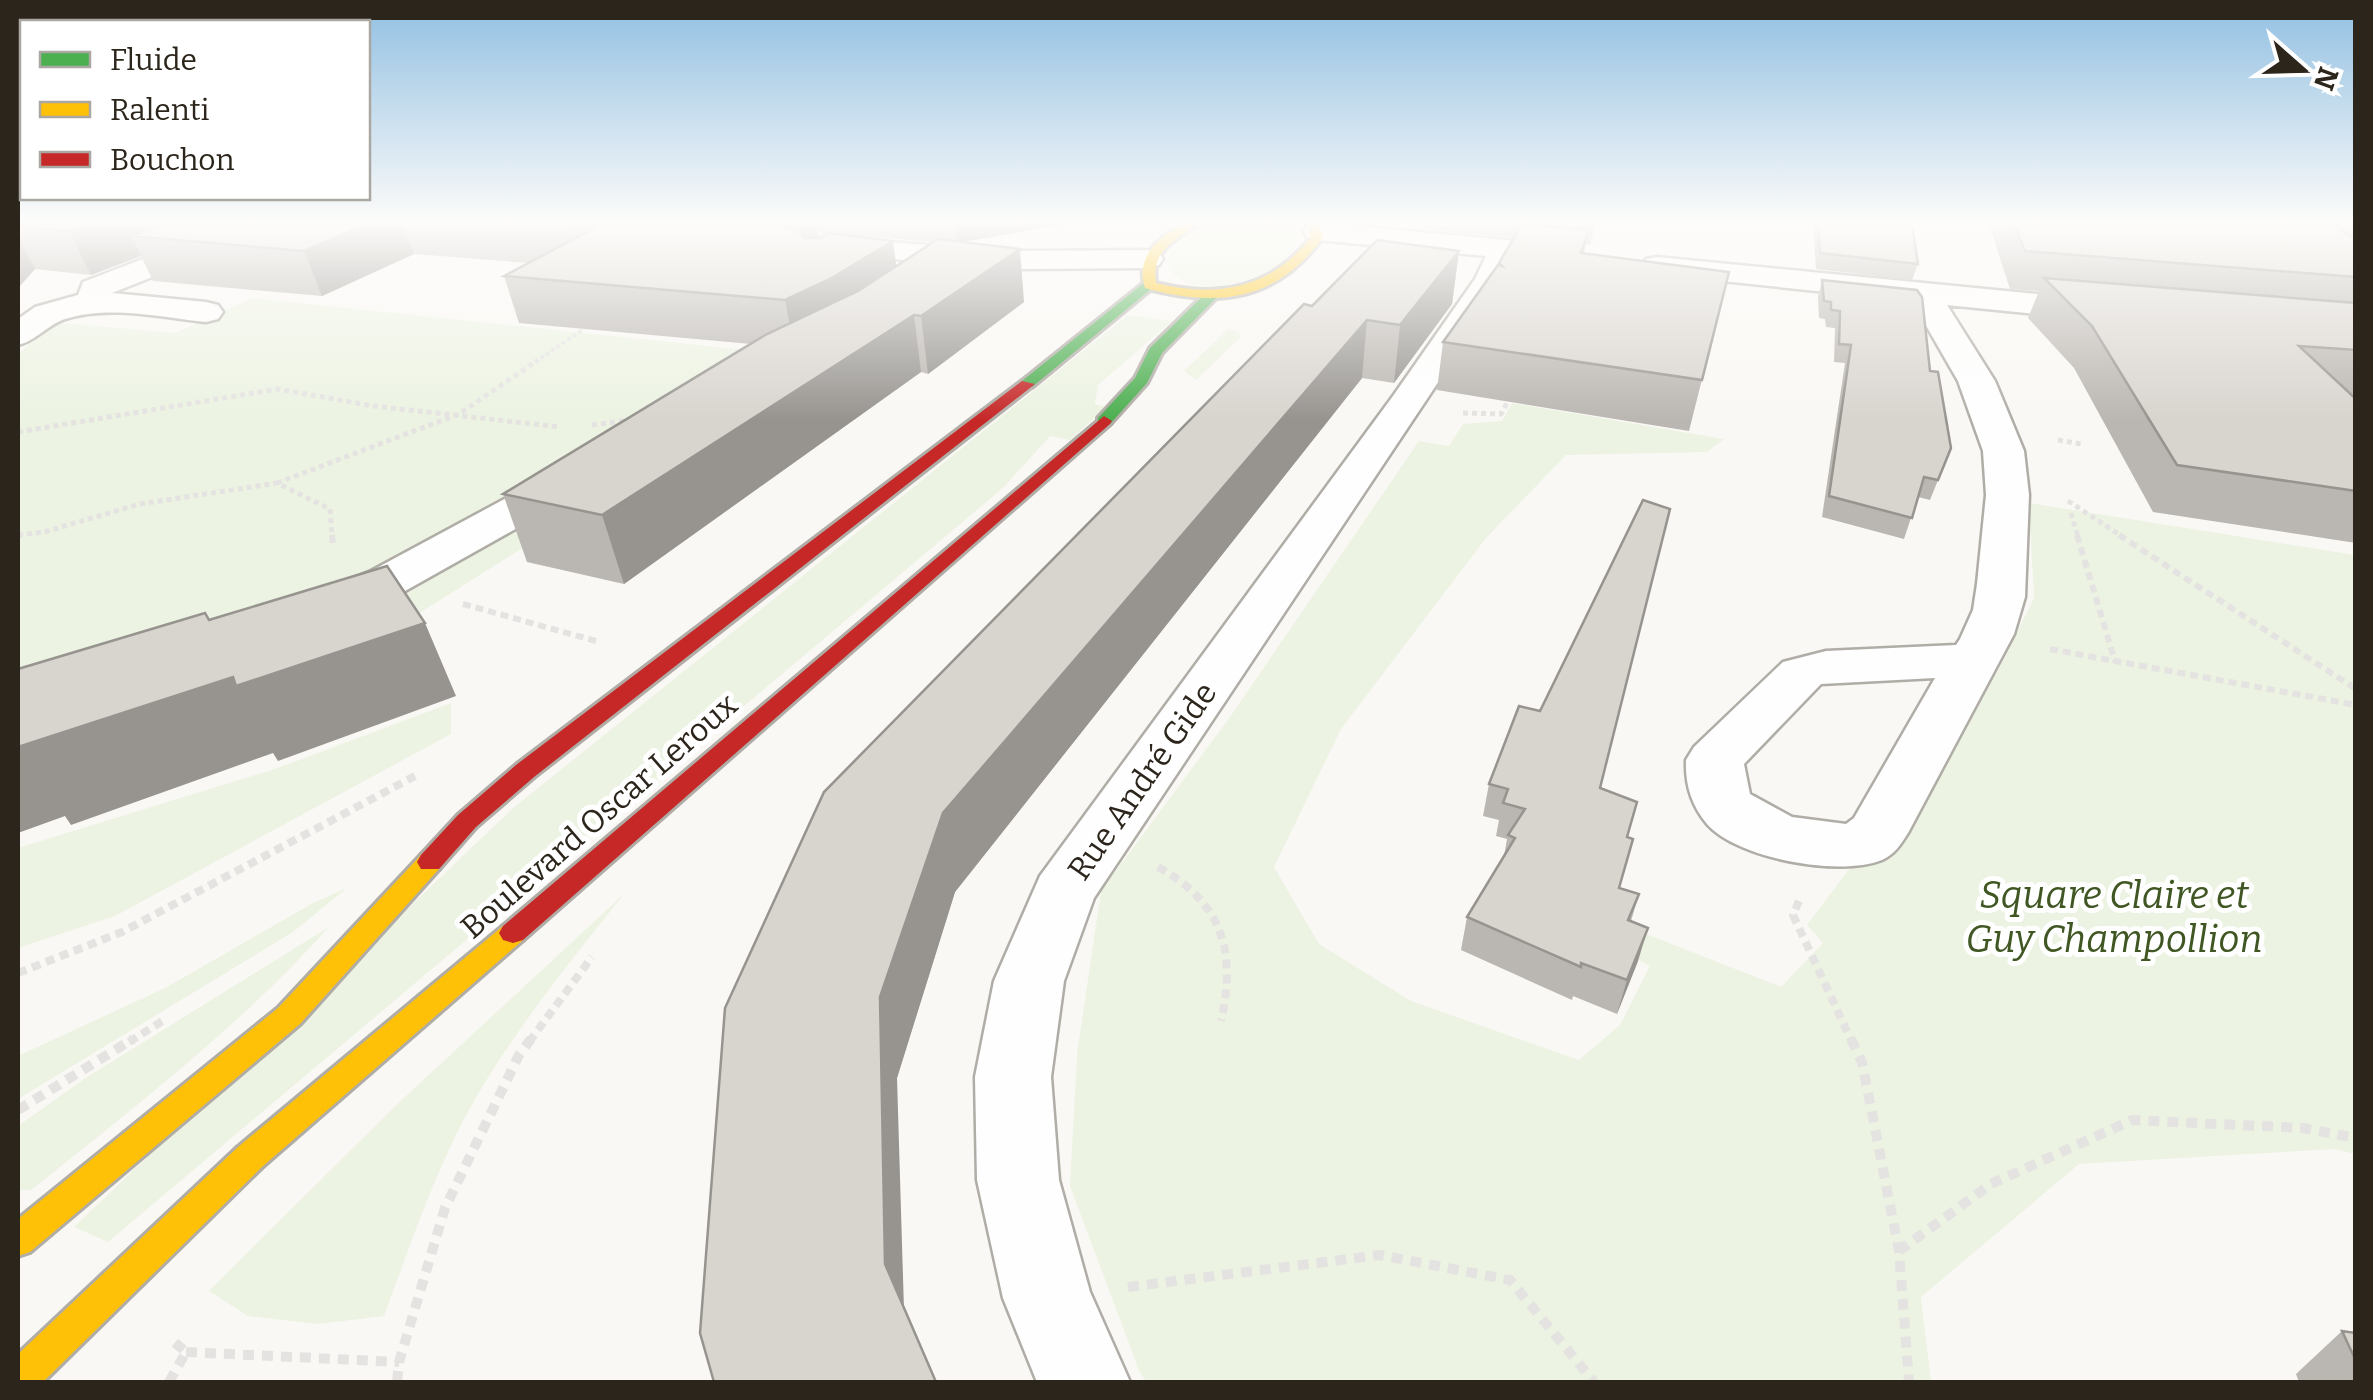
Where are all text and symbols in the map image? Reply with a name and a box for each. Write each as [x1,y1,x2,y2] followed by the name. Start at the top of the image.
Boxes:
[20,20,370,200] legend
[2253,20,2353,120] north arrow
[110,42,197,78] text: Fluide
[2307,63,2345,94] text: N
[110,92,210,128] text: Ralenti
[110,142,235,178] text: Bouchon
[1060,675,1224,887] street label: Rue André Gide
[453,685,745,946] street label: Boulevard Oscar Leroux
[1966,872,2262,962] park label: Square Claire et Guy Champollion

